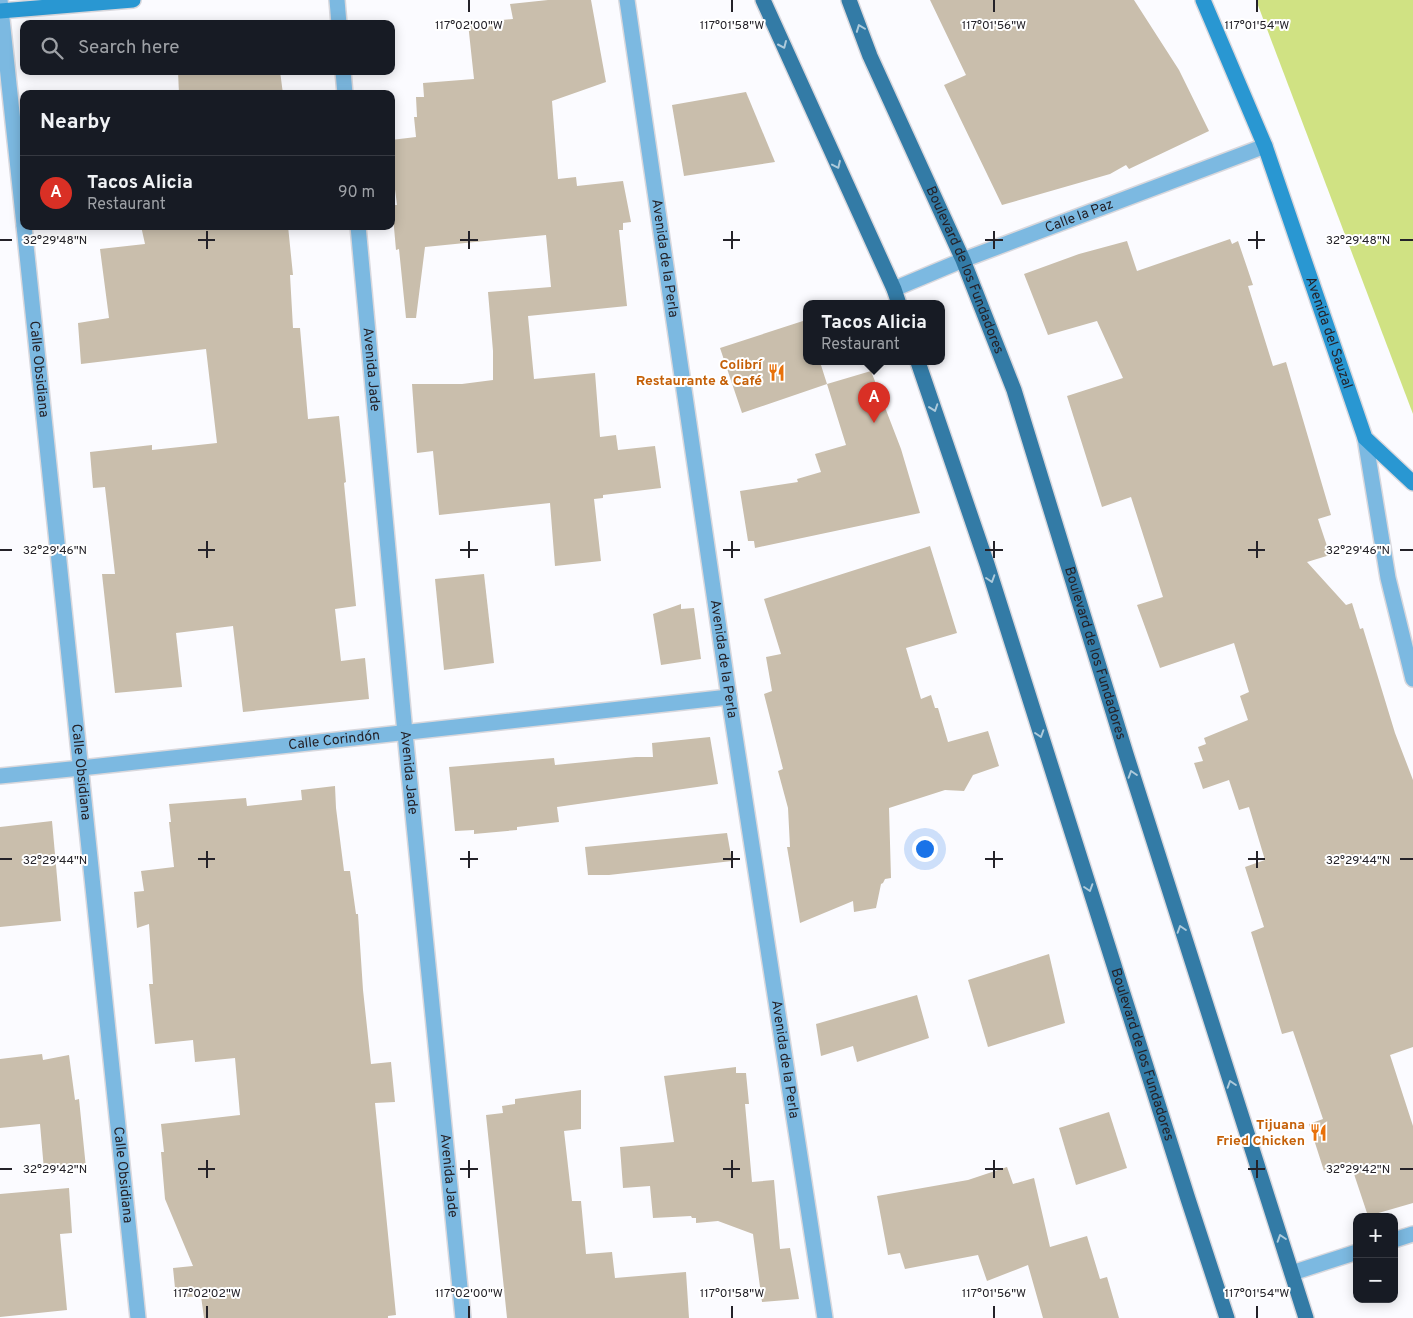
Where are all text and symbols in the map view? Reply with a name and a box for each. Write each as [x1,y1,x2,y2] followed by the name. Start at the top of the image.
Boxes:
[435,18,503,34] text: 117°02'00"W
[700,18,764,34] text: 117°01'58"W
[962,18,1026,34] text: 117°01'56"W
[1225,18,1289,34] text: 117°01'54"W
[20,20,395,75] search box
[855,24,866,33] one-way arrow
[38,34,66,62] icon: search
[78,36,180,60] text: Search here
[777,40,787,49] one-way arrow
[40,109,111,136] text: Nearby
[831,160,842,169] one-way arrow
[87,171,193,195] text: Tacos Alicia
[50,183,62,203] text: A
[338,183,375,203] text: 90 m
[922,184,1007,356] street label: Boulevard de los Fundadores
[87,195,166,215] text: Restaurant
[1042,195,1116,237] street label: Calle la Paz
[648,198,682,319] street label: Avenida de la Perla
[23,233,87,249] text: 32°29'48"N
[1326,233,1390,249] text: 32°29'48"N
[1302,274,1356,391] street label: Avenida del Sauzal
[803,300,945,365] popup
[821,311,927,335] text: Tacos Alicia
[25,320,52,418] street label: Calle Obsidiana
[359,327,384,412] street label: Avenida Jade
[821,335,900,355] text: Restaurant
[636,357,763,390] place label: Colibrí Restaurante & Café
[766,363,786,383] restaurant icon: Colibrí Restaurante & Café
[858,382,890,423] pin: A
[928,403,938,412] one-way arrow
[23,543,87,559] text: 32°29'46"N
[1326,543,1390,559] text: 32°29'46"N
[1060,565,1130,742] street label: Boulevard de los Fundadores
[986,574,996,582] one-way arrow
[706,599,741,719] street label: Avenida de la Perla
[68,723,94,821] street label: Calle Obsidiana
[287,727,381,754] street label: Calle Corindón
[1035,729,1045,737] one-way arrow
[396,730,422,815] street label: Avenida Jade
[1128,770,1138,779] one-way arrow
[912,836,938,862] your location
[23,853,87,869] text: 32°29'44"N
[1326,853,1390,869] text: 32°29'44"N
[1084,884,1094,892] one-way arrow
[1177,925,1187,933] one-way arrow
[1107,966,1178,1143] street label: Boulevard de los Fundadores
[767,999,803,1120] street label: Avenida de la Perla
[1227,1080,1237,1088] one-way arrow
[1216,1117,1305,1150] place label: Tijuana Fried Chicken
[1309,1123,1329,1143] restaurant icon: Tijuana Fried Chicken
[110,1126,137,1224] street label: Calle Obsidiana
[436,1133,462,1218] street label: Avenida Jade
[23,1162,87,1178] text: 32°29'42"N
[1326,1162,1390,1178] text: 32°29'42"N
[1353,1213,1398,1303] map controls
[1353,1213,1398,1258] button: +
[1276,1235,1286,1243] one-way arrow
[1353,1258,1398,1303] button: −
[173,1286,241,1302] text: 117°02'02"W
[435,1286,503,1302] text: 117°02'00"W
[700,1286,764,1302] text: 117°01'58"W
[962,1286,1026,1302] text: 117°01'56"W
[1225,1286,1289,1302] text: 117°01'54"W

